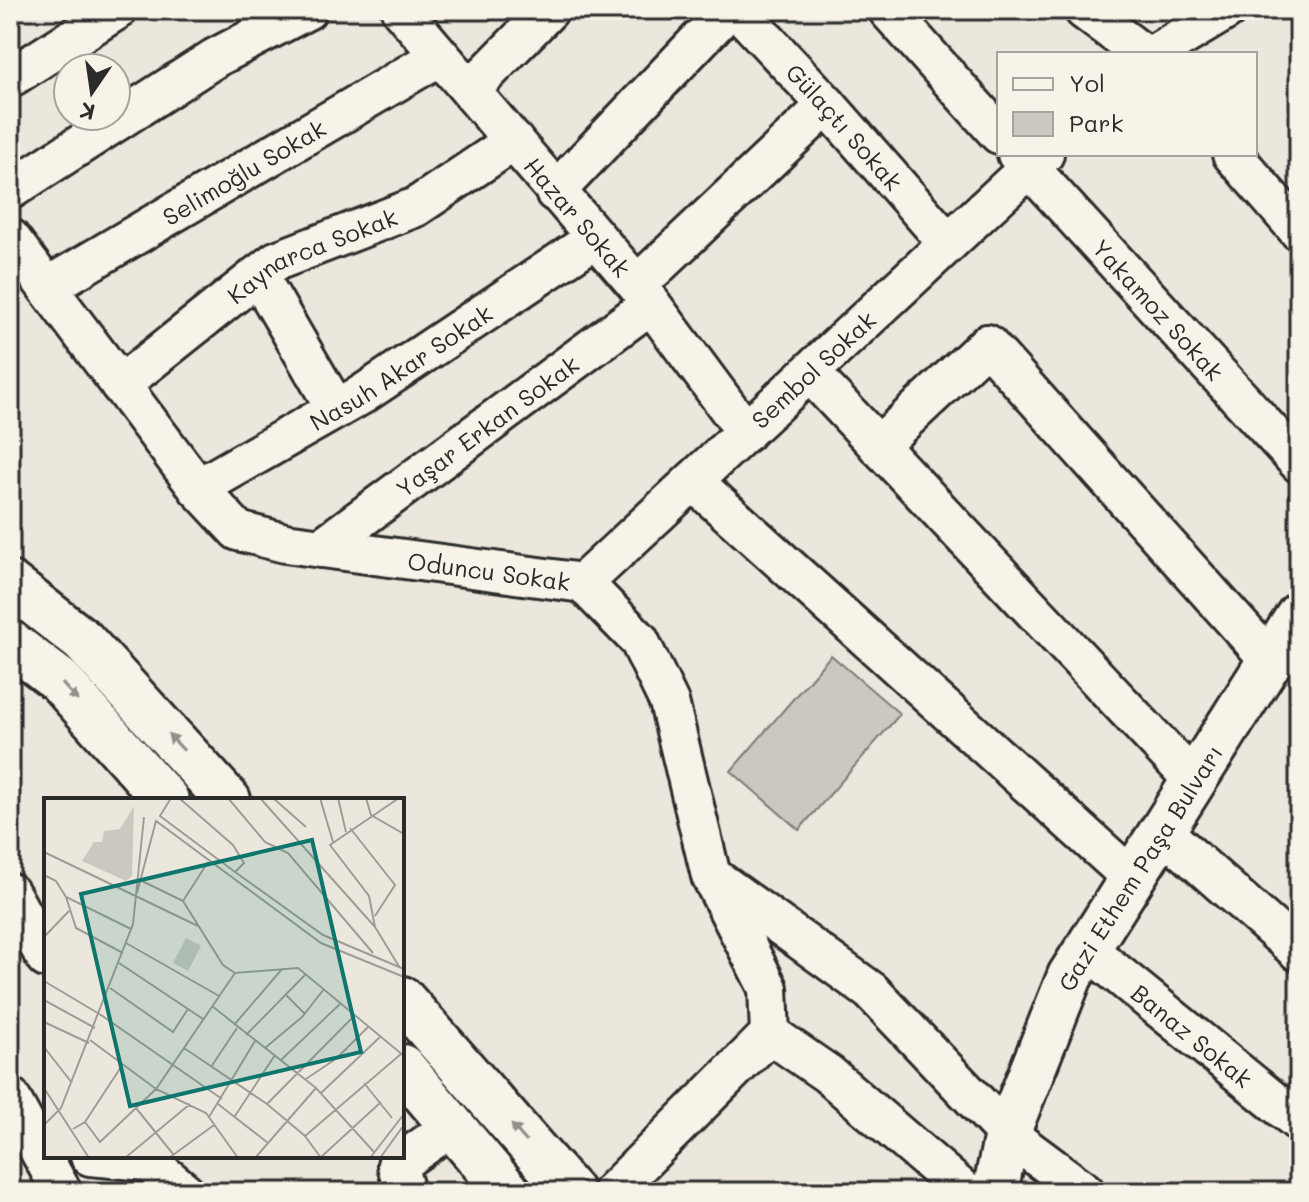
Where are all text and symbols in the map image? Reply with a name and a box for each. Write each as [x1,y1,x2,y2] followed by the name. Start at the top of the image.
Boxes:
[52,52,132,132] north arrow
[997,52,1257,156] legend
[780,56,910,196] street label: Gülaçtı Sokak
[1069,67,1105,98] text: Yol
[77,96,98,128] text: K
[1069,107,1123,138] text: Park
[156,111,331,231] street label: Selimoğlu Sokak
[518,150,638,283] street label: Hazar Sokak
[220,200,401,310] street label: Kaynarca Sokak
[1086,232,1231,386] street label: Yakamoz Sokak
[304,297,498,437] street label: Nasuh Akar Sokak
[744,304,882,435] street label: Sembol Sokak
[389,348,584,503] street label: Yaşar Erkan Sokak
[406,544,572,597] street label: Oduncu Sokak
[61,682,78,702] one-way arrow
[168,732,186,751] one-way arrow
[1050,738,1229,995] street label: Gazi Ethem Paşa Bulvarı
[44,798,404,1158] inset map
[1125,976,1259,1094] street label: Banaz Sokak
[511,1124,529,1143] one-way arrow

